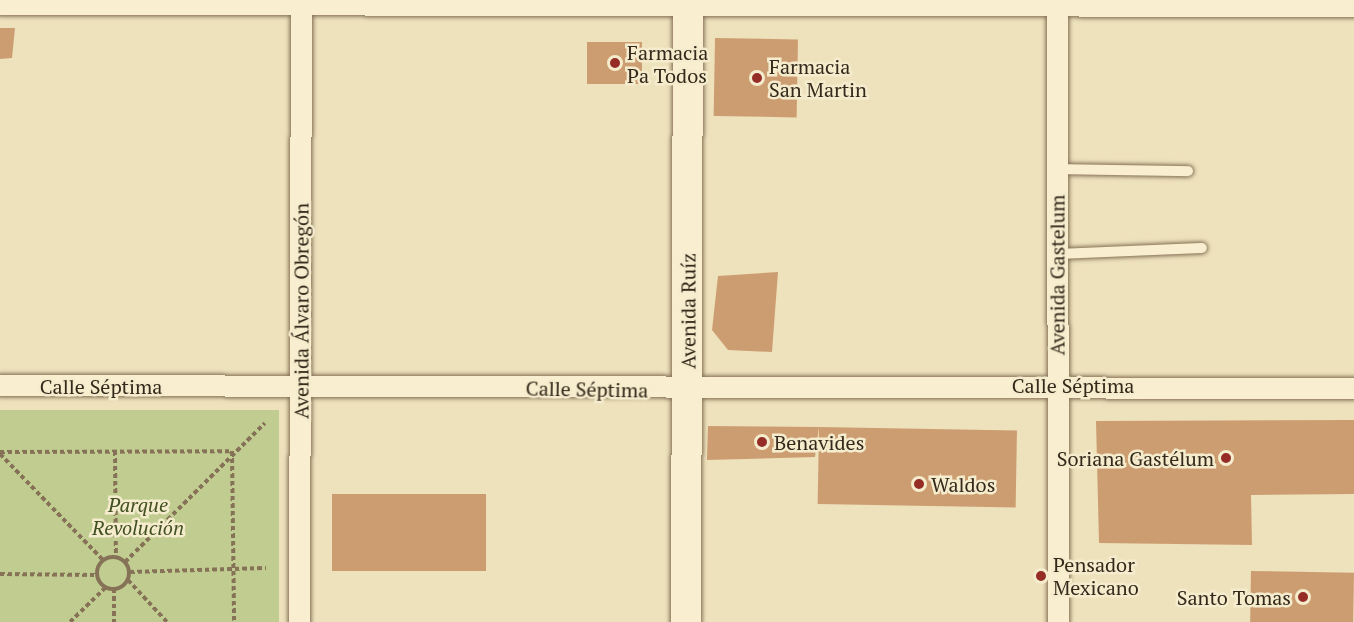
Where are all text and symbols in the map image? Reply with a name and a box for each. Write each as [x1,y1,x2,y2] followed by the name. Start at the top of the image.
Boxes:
[627,40,708,87] place label: Farmacia Pa Todos
[769,54,867,101] place label: Farmacia San Martin
[608,56,622,70] marker: Farmacia Pa Todos
[750,71,764,85] marker: Farmacia San Martin
[1045,195,1069,355] street label: Avenida Gastelum
[289,203,313,419] street label: Avenida Álvaro Obregón
[676,253,700,369] street label: Avenida Ruíz
[1012,373,1134,397] street label: Calle Séptima
[40,374,162,398] street label: Calle Séptima
[525,376,649,402] street label: Calle Séptima
[774,430,864,454] place label: Benavides
[755,435,769,449] marker: Benavides
[1057,446,1214,470] place label: Soriana Gastélum
[1219,451,1233,465] marker: Soriana Gastélum
[931,472,995,496] place label: Waldos
[912,477,926,491] marker: Waldos
[92,493,184,540] park label: Parque Revolución
[1053,552,1139,599] place label: Pensador Mexicano
[1034,569,1048,583] marker: Pensador Mexicano
[1177,585,1291,609] place label: Santo Tomas
[1296,590,1310,604] marker: Santo Tomas

